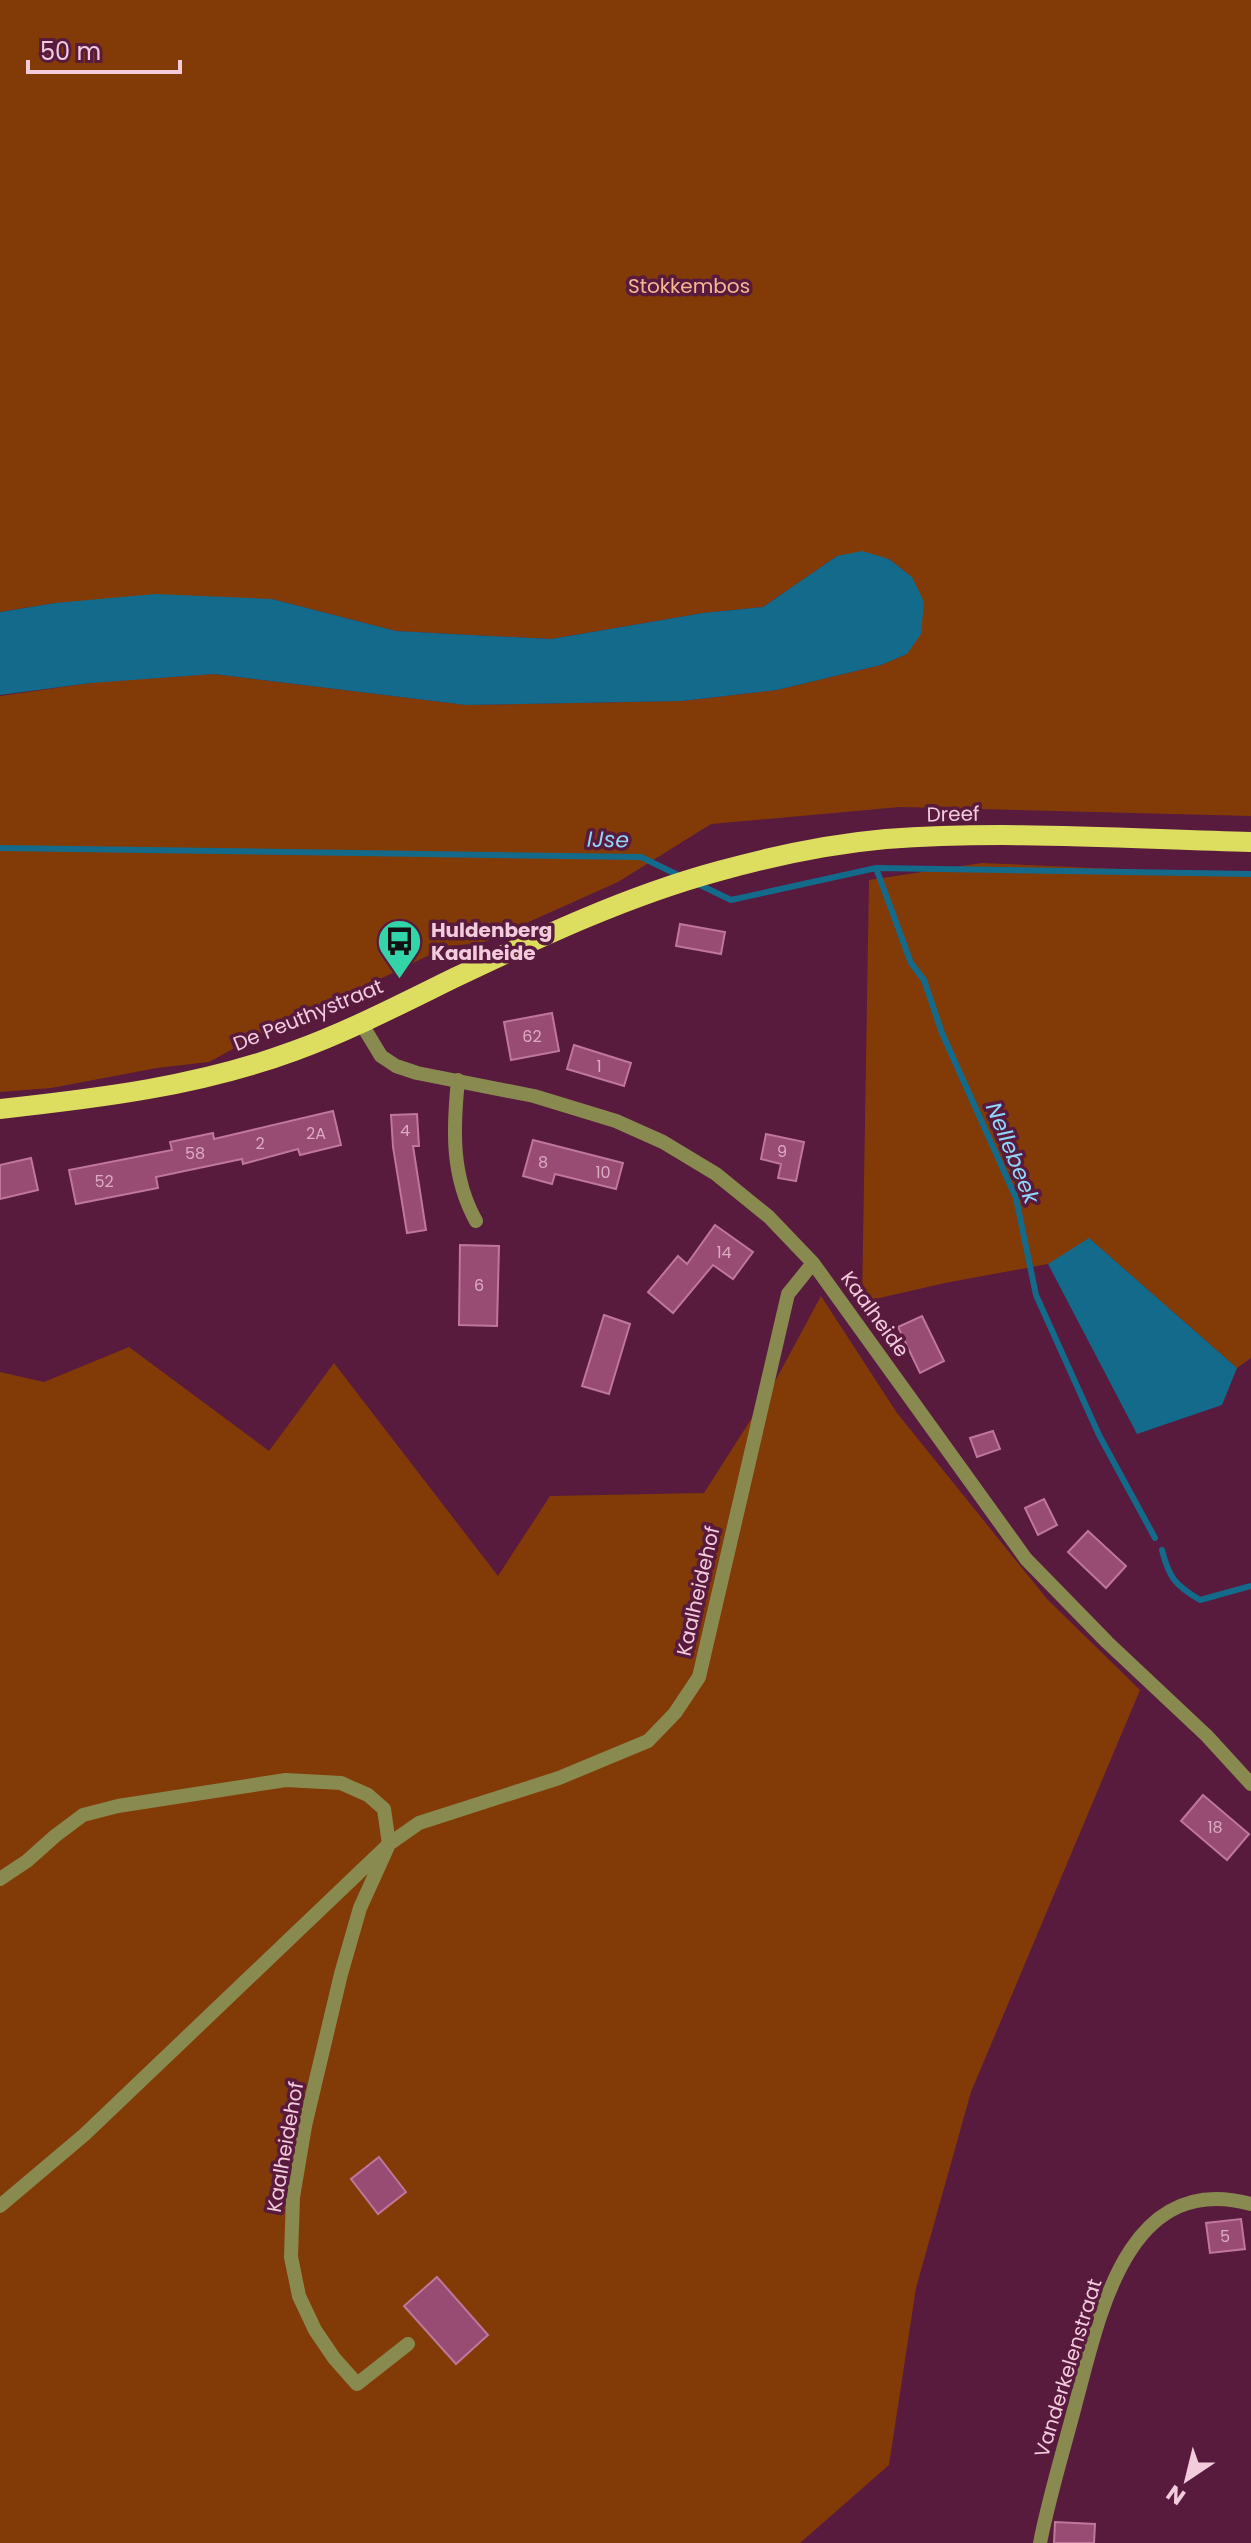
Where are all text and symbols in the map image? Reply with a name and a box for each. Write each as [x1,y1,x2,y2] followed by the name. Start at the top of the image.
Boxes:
[28,24,180,74] scale bar
[40,35,101,68] text: 50 m
[628,272,750,300] park label: Stokkembos
[926,800,980,828] street label: Dreef
[587,824,629,855] water label: IJse
[431,916,552,967] place label: Huldenberg Kaalheide
[376,917,424,980] bus stop icon: Huldenberg Kaalheide
[229,972,387,1058] street label: De Peuthystraat
[522,1025,542,1048] house number: 62
[596,1055,602,1078] house number: 1
[978,1098,1048,1210] water label: Nellebeek
[400,1119,410,1142] house number: 4
[306,1122,326,1145] house number: 2A
[255,1132,265,1155] house number: 2
[777,1140,787,1163] house number: 9
[185,1142,205,1165] house number: 58
[538,1151,548,1174] house number: 8
[595,1161,611,1184] house number: 10
[94,1170,114,1193] house number: 52
[716,1241,732,1264] house number: 14
[834,1265,916,1363] street label: Kaalheide
[474,1274,484,1297] house number: 6
[669,1523,727,1659] street label: Kaalheidehof
[1207,1816,1223,1839] house number: 18
[260,2079,310,2215] street label: Kaalheidehof
[1220,2225,1230,2248] house number: 5
[1027,2275,1109,2461] street label: Vanderkelenstraat
[1147,2439,1227,2519] north arrow
[1160,2478,1191,2512] text: N

